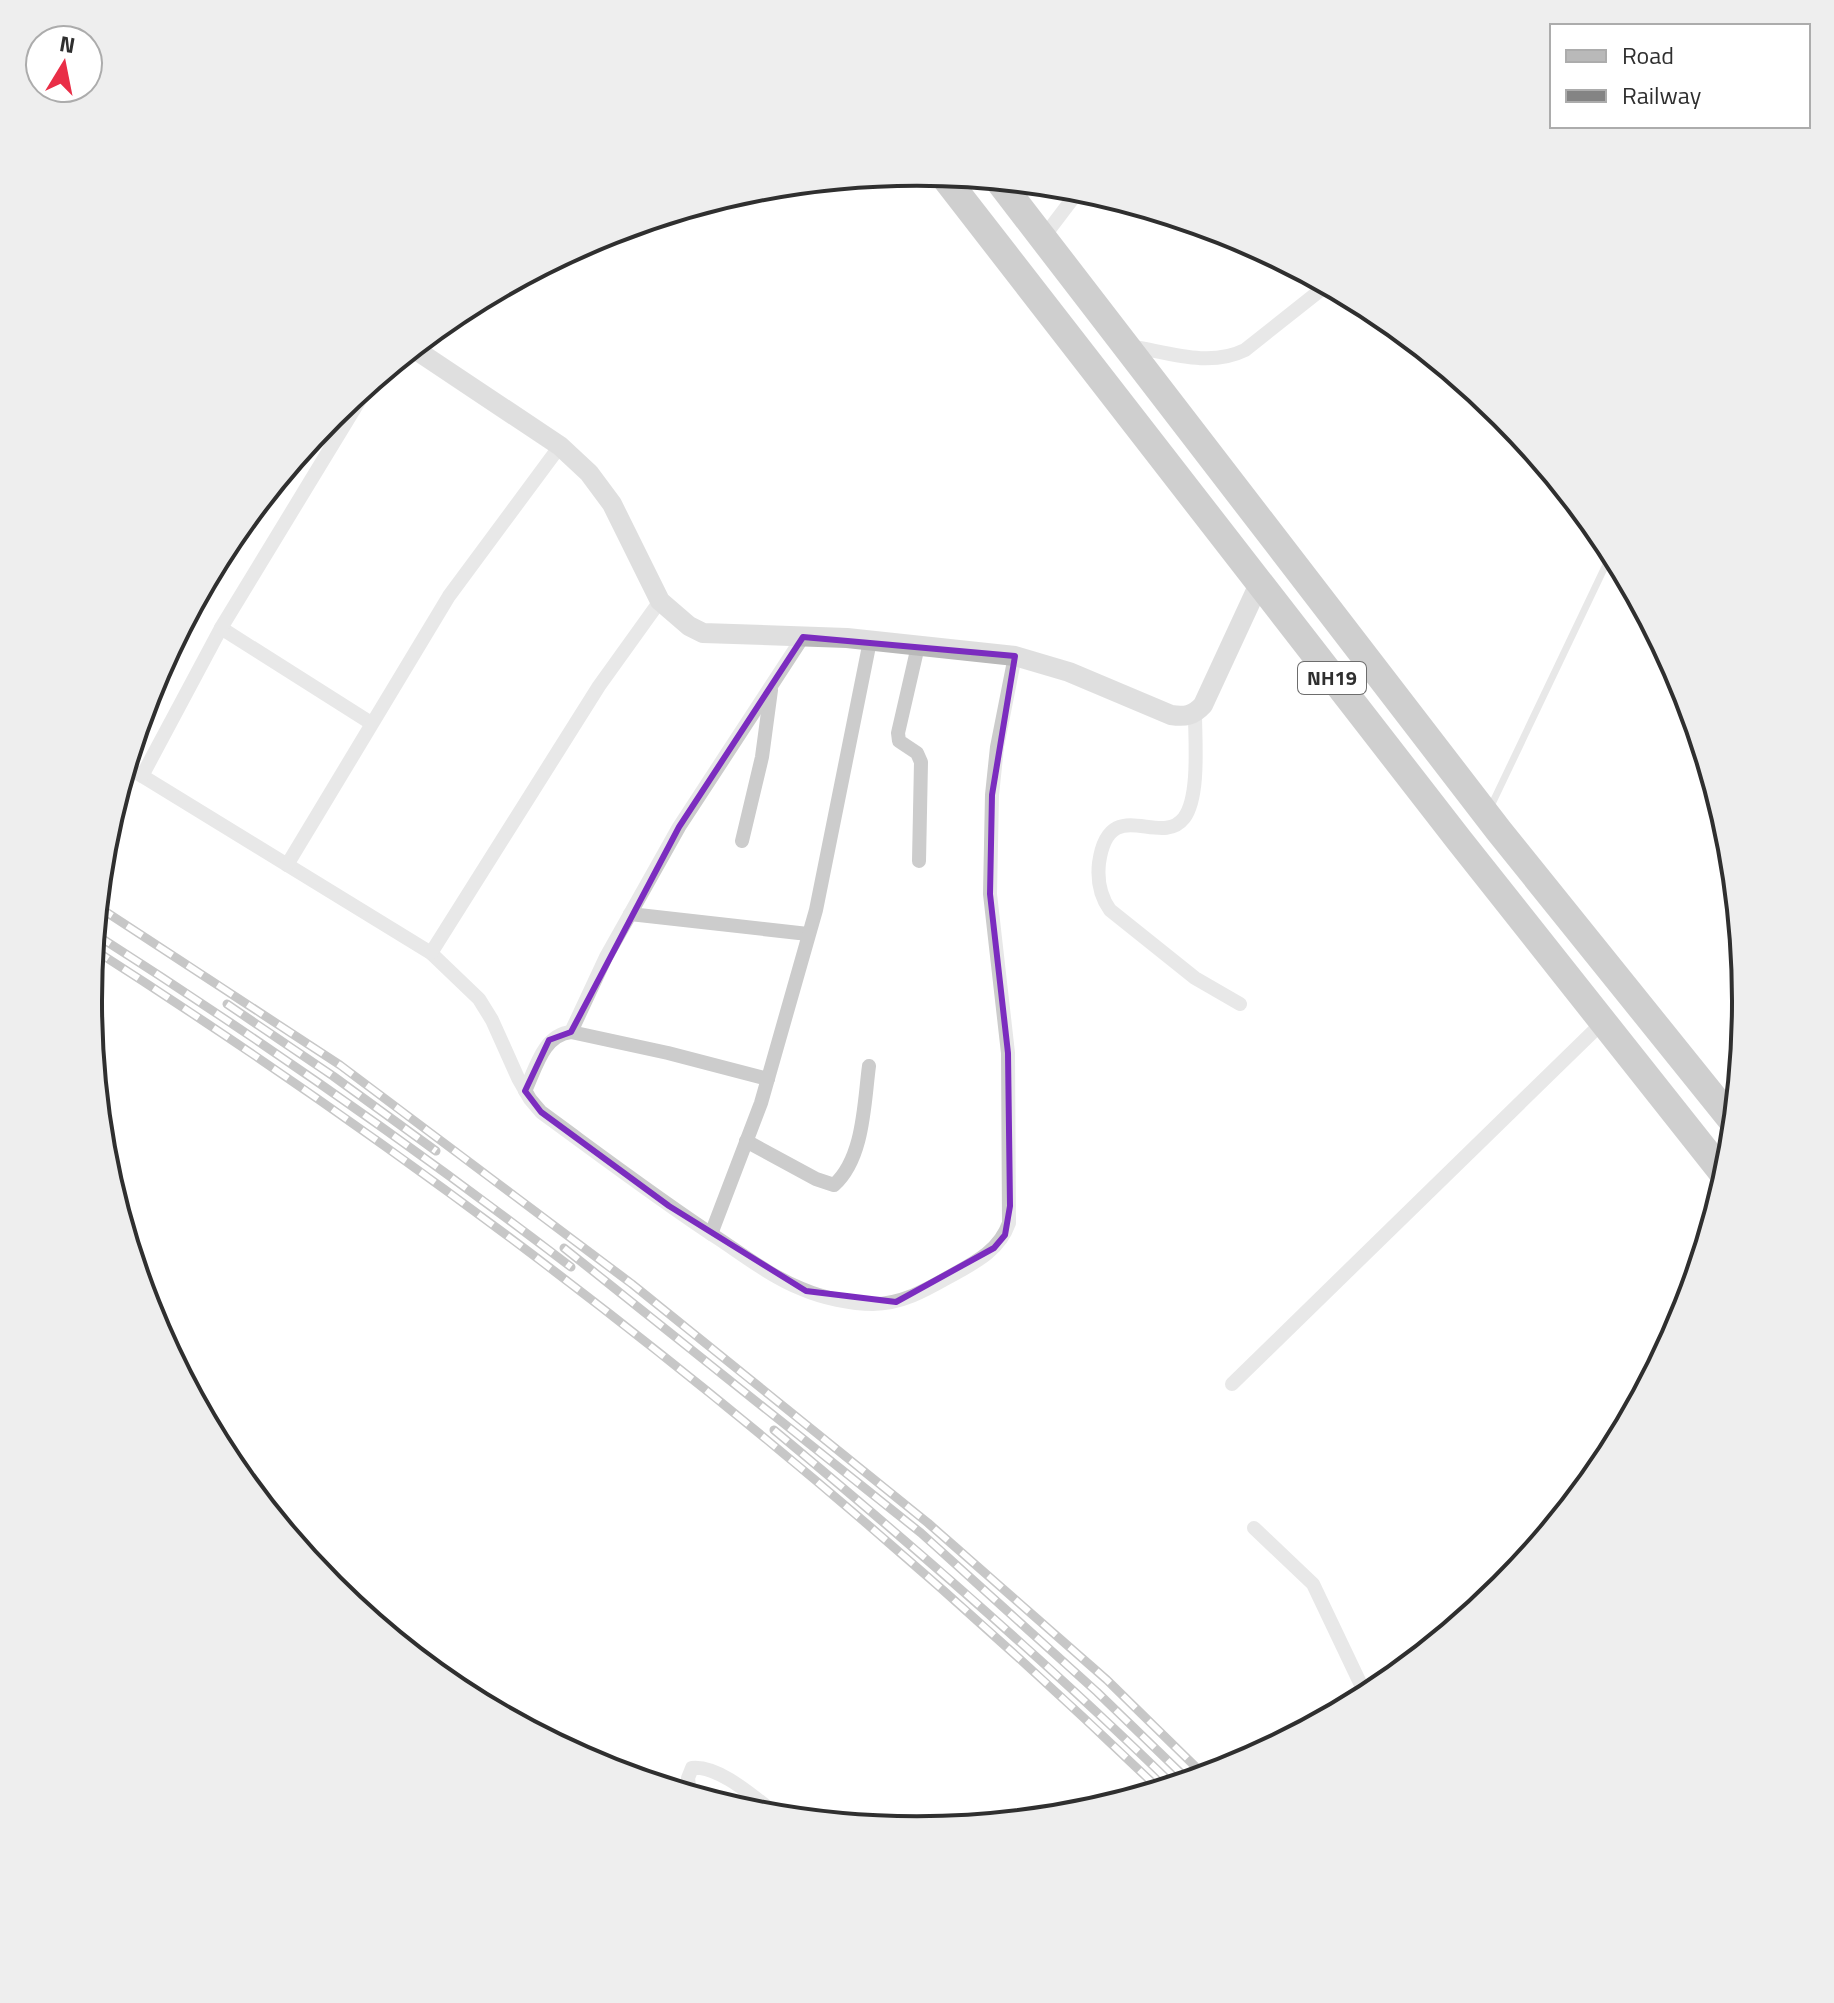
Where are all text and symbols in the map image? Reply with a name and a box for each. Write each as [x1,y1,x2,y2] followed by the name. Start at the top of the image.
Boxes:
[24,24,104,104] north arrow
[1550,24,1810,128] legend
[57,26,78,62] text: N
[1622,37,1674,73] text: Road
[1622,77,1702,113] text: Railway
[1298,662,1366,694] road number: NH19

